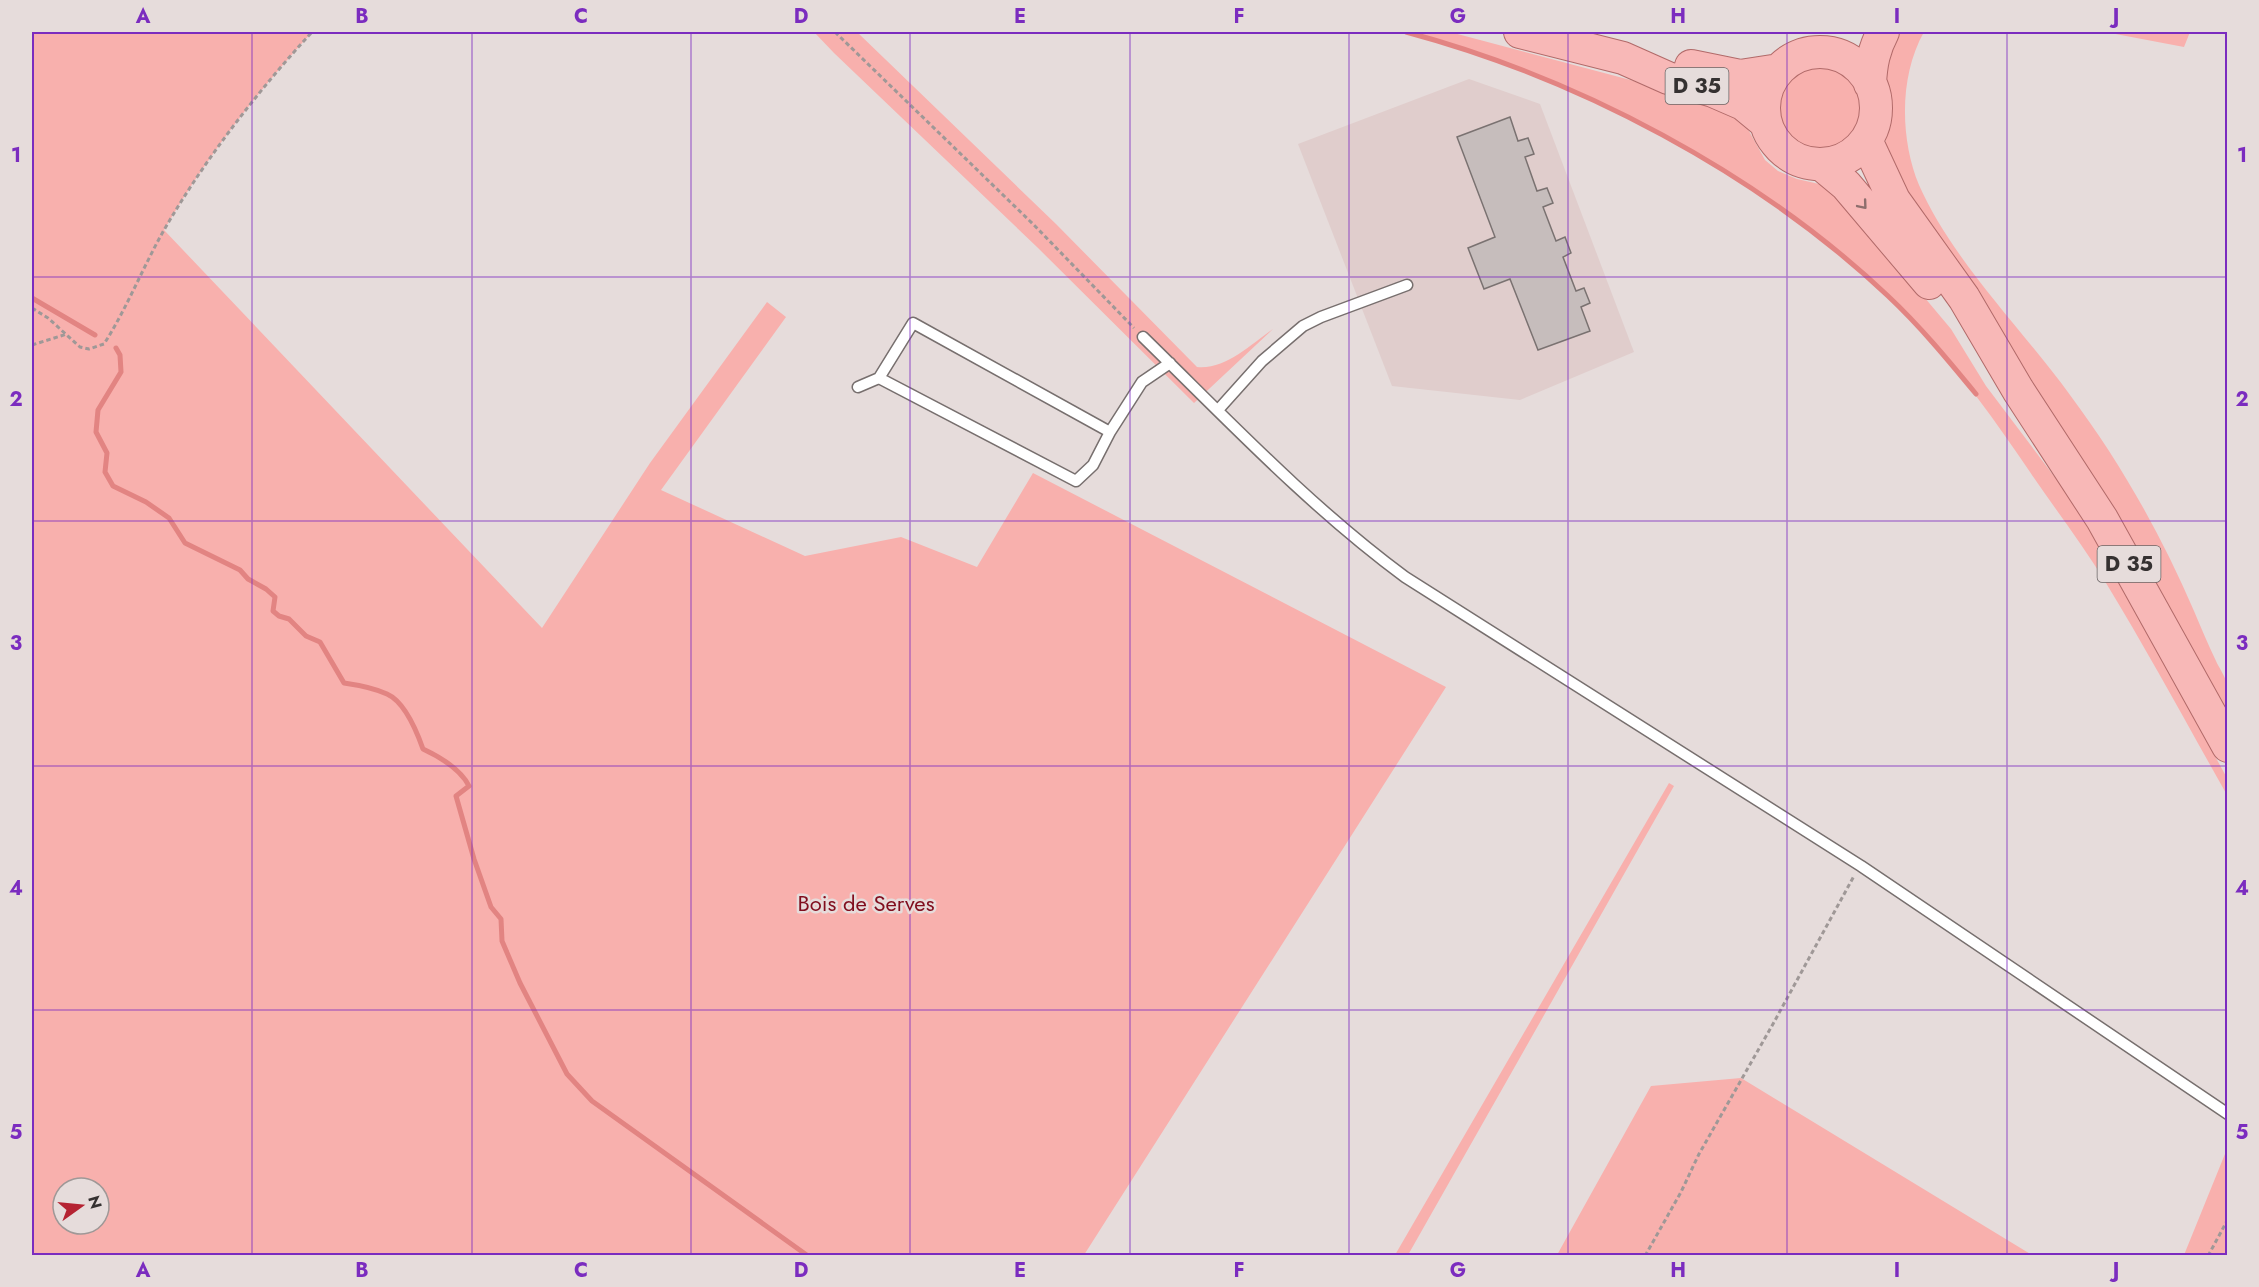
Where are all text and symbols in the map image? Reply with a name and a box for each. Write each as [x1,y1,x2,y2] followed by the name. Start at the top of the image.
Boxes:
[135,2,151,31] text: A
[355,2,369,31] text: B
[574,2,588,31] text: C
[794,2,808,31] text: D
[1014,2,1026,31] text: E
[1233,2,1245,31] text: F
[1450,2,1466,31] text: G
[1670,2,1686,31] text: H
[1894,2,1900,31] text: I
[2109,2,2119,31] text: J
[1666,68,1728,104] road number: D 35
[11,141,21,170] text: 1
[2237,141,2247,170] text: 1
[1856,198,1867,209] one-way arrow
[9,385,23,414] text: 2
[2235,385,2249,414] text: 2
[2098,546,2160,582] road number: D 35
[10,629,22,658] text: 3
[2236,629,2248,658] text: 3
[9,874,23,903] text: 4
[2235,874,2249,903] text: 4
[797,887,935,919] park label: Bois de Serves
[10,1118,23,1147] text: 5
[2236,1118,2249,1147] text: 5
[51,1176,111,1236] north arrow
[82,1193,108,1211] text: N
[135,1256,151,1285] text: A
[355,1256,369,1285] text: B
[574,1256,588,1285] text: C
[794,1256,808,1285] text: D
[1014,1256,1026,1285] text: E
[1233,1256,1245,1285] text: F
[1450,1256,1466,1285] text: G
[1670,1256,1686,1285] text: H
[1894,1256,1900,1285] text: I
[2109,1256,2119,1285] text: J

